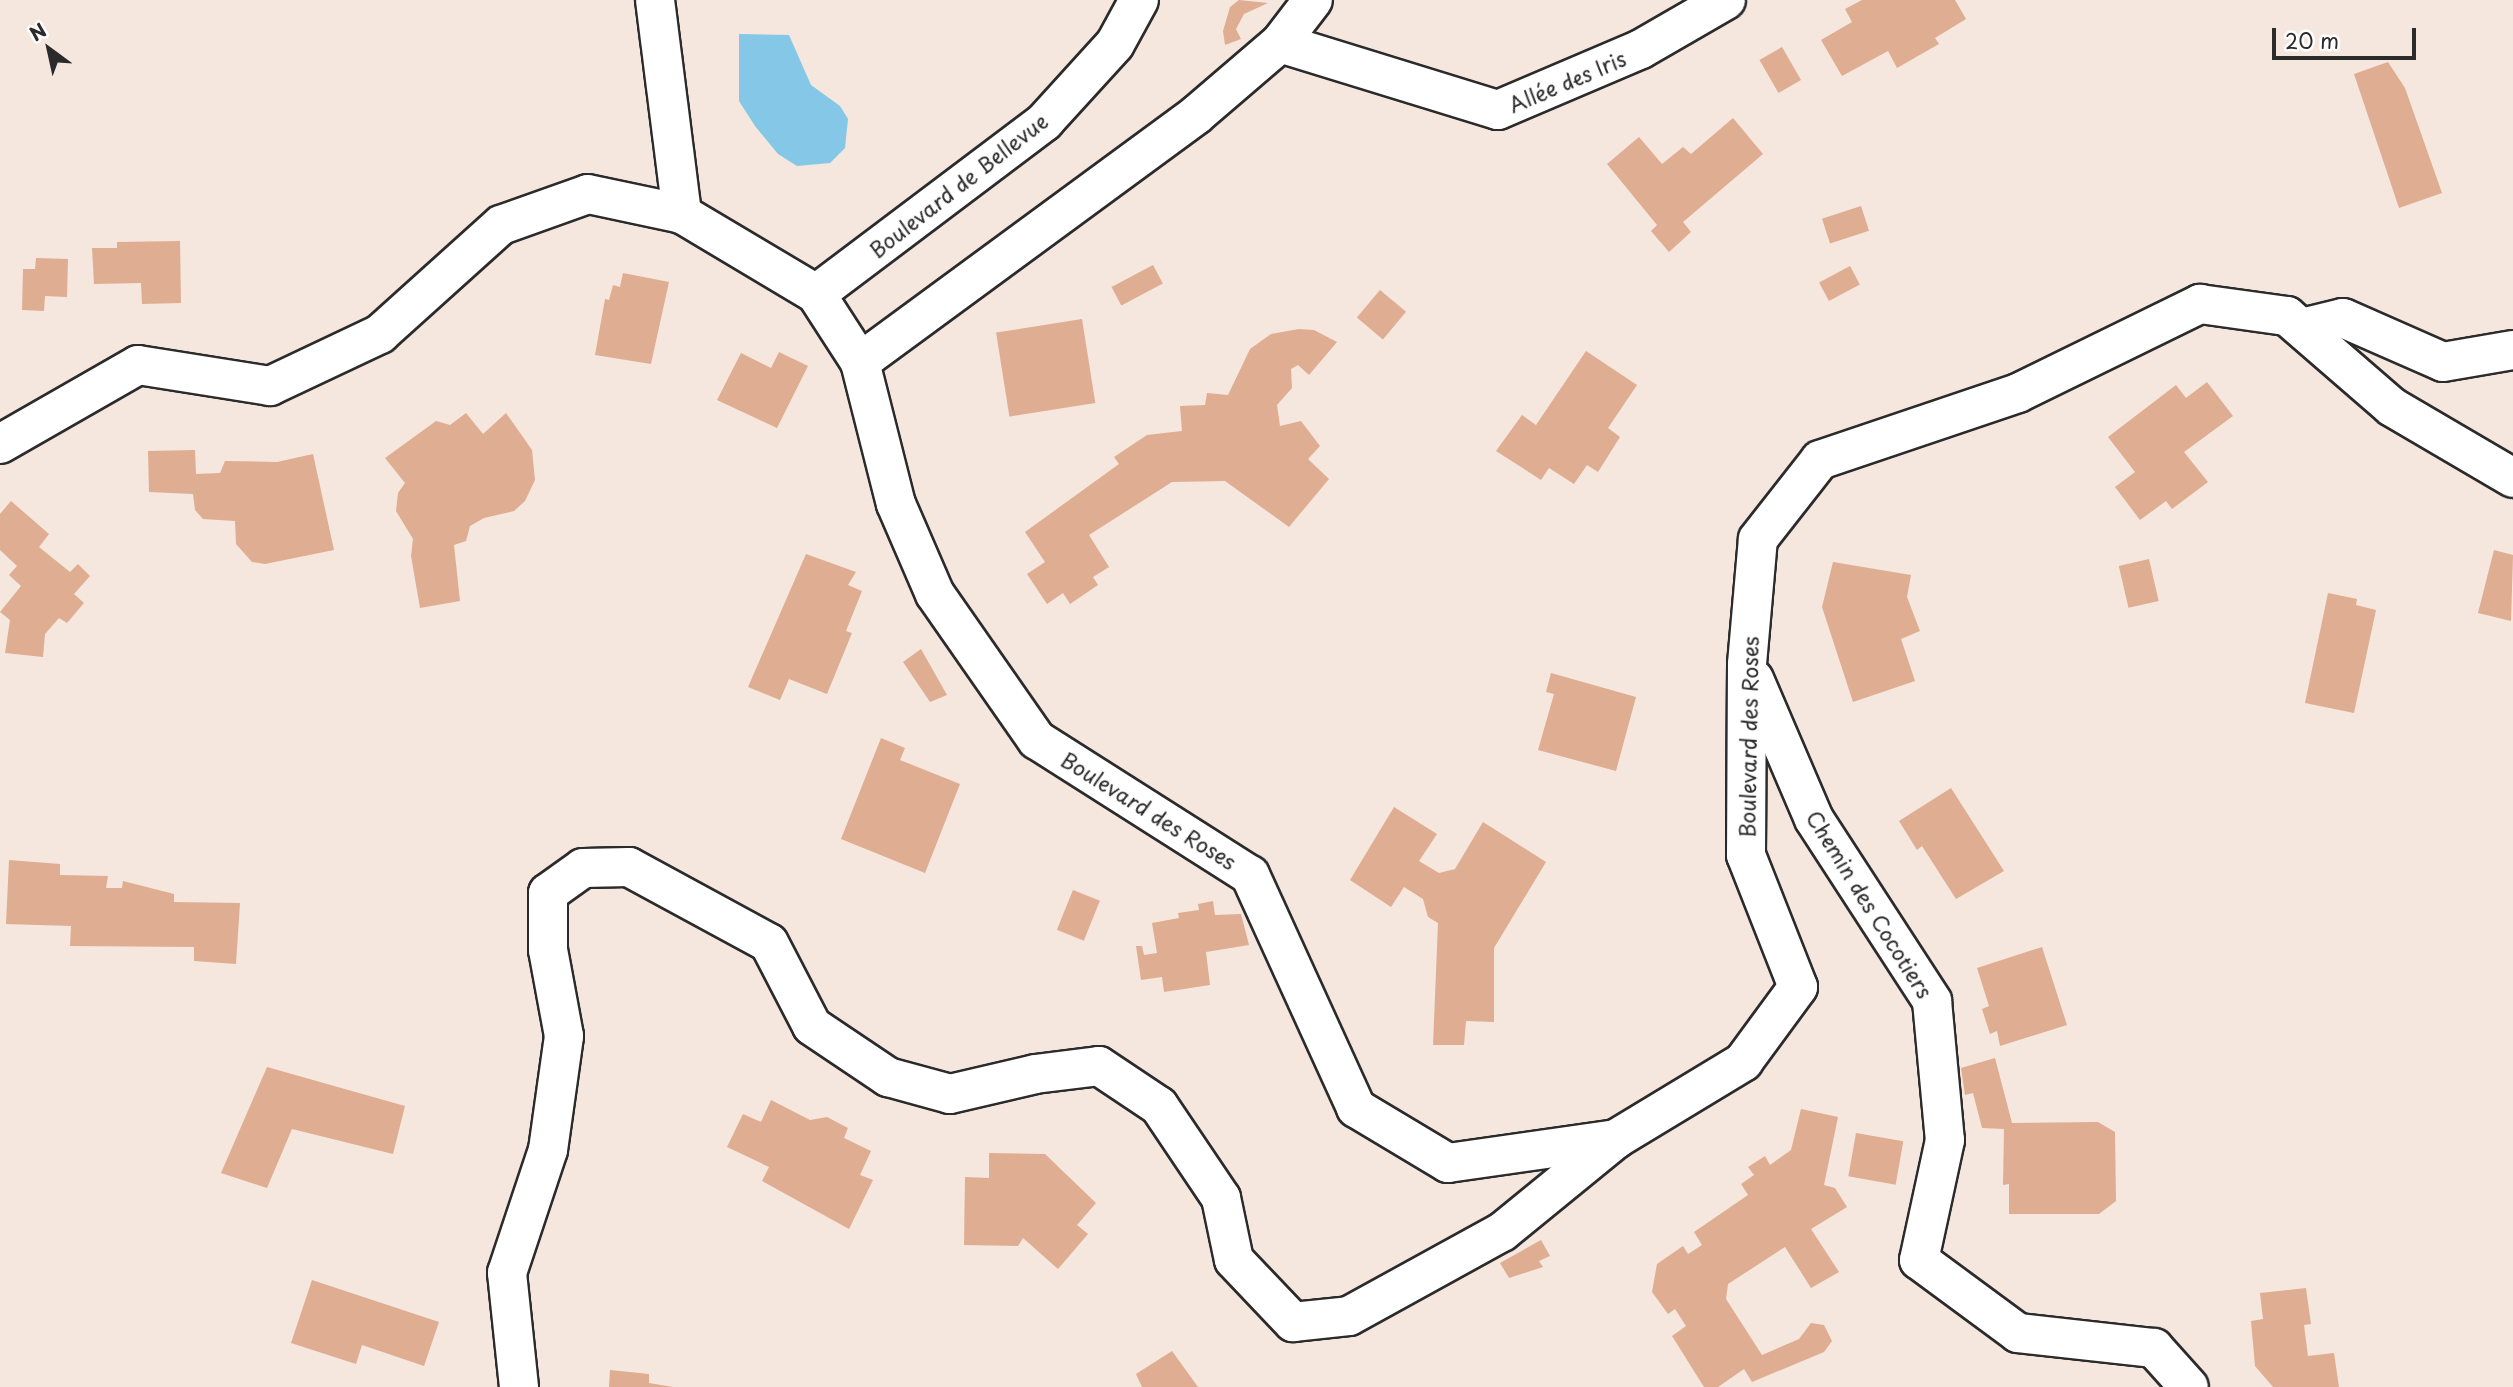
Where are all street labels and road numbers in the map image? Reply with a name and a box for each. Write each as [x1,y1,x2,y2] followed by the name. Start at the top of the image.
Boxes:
[1503,44,1631,118] street label: Allée des Iris
[863,107,1053,263] street label: Boulevard de Bellevue
[1734,636,1762,838] street label: Boulevard des Roses
[1057,746,1241,874] street label: Boulevard des Roses
[1802,806,1938,1002] street label: Chemin des Cocotiers

